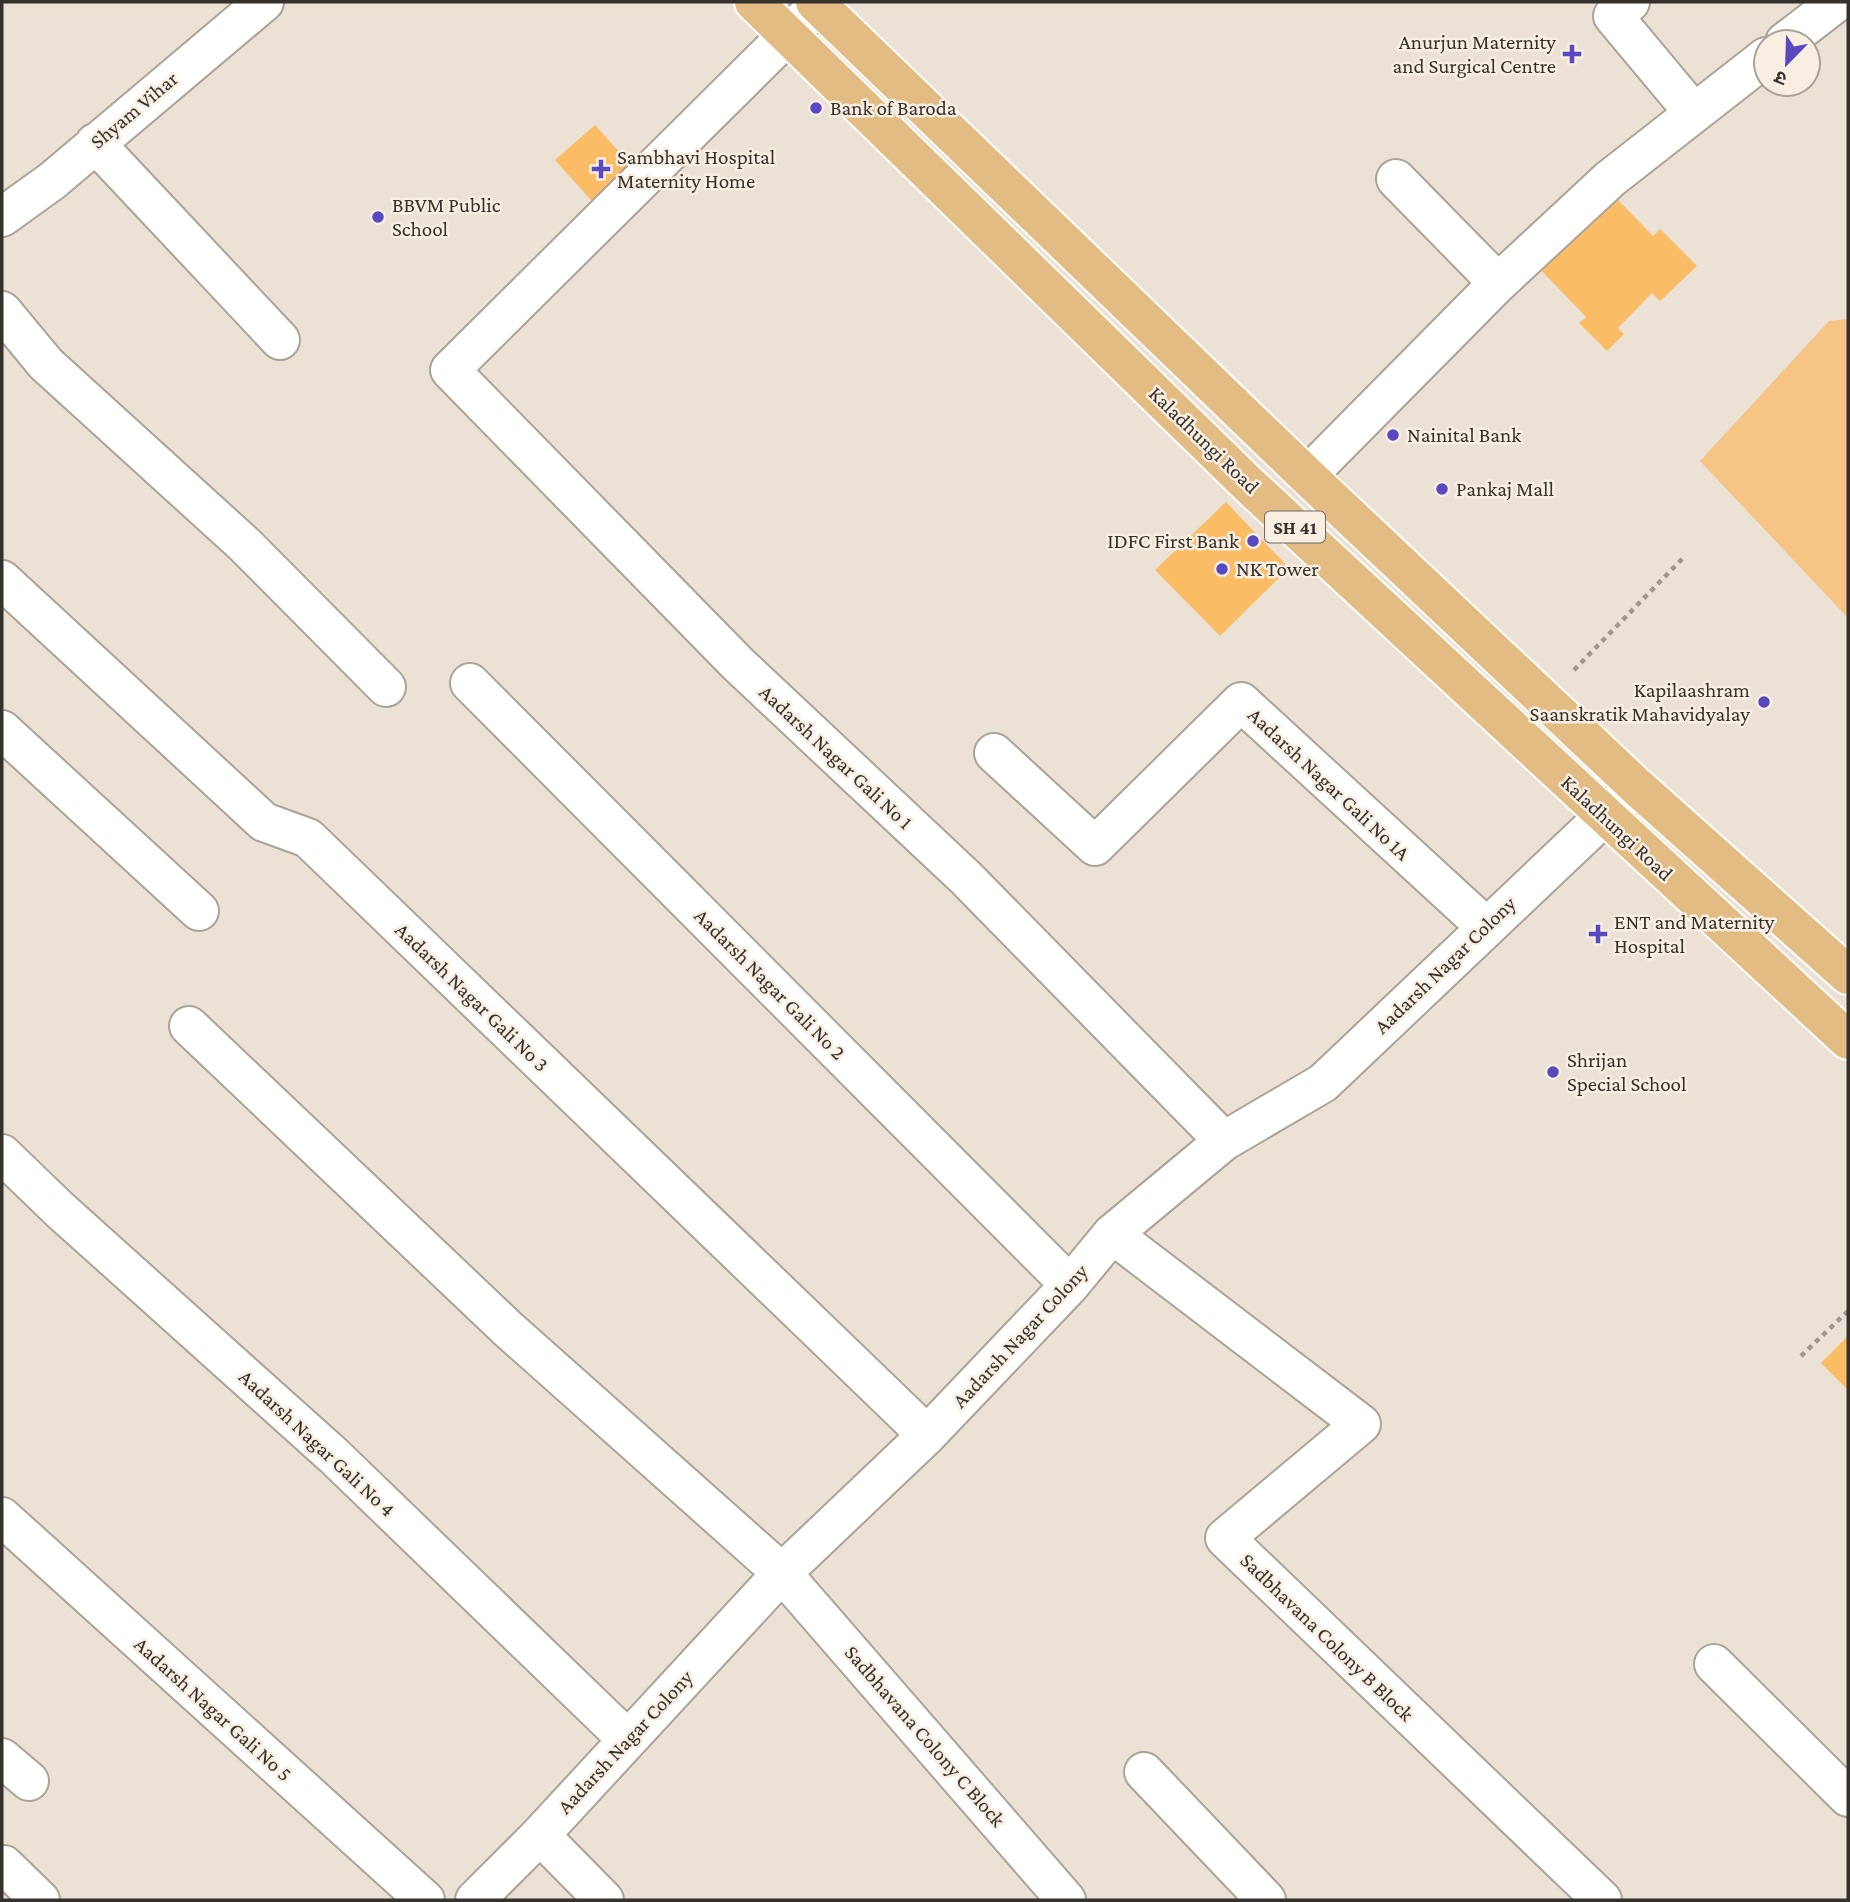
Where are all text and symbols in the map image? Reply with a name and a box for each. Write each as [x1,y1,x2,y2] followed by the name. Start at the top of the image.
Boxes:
[1752,28,1822,98] north arrow
[1392,30,1556,78] place label: Anurjun Maternity and Surgical Centre
[1562,44,1582,64] marker: Anurjun Maternity and Surgical Centre
[85,66,183,154] street label: Shyam Vihar
[1771,66,1790,90] text: उ
[830,96,957,120] place label: Bank of Baroda
[808,100,824,116] marker: Bank of Baroda
[617,145,775,193] place label: Sambhavi Hospital Maternity Home
[591,159,611,179] marker: Sambhavi Hospital Maternity Home
[392,193,501,241] place label: BBVM Public School
[370,209,386,225] marker: BBVM Public School
[1144,381,1264,499] street label: Kaladhungi Road
[1407,423,1521,447] place label: Nainital Bank
[1385,427,1401,443] marker: Nainital Bank
[1456,477,1554,501] place label: Pankaj Mall
[1434,481,1450,497] marker: Pankaj Mall
[1265,512,1325,542] road number: SH 41
[1107,529,1239,553] place label: IDFC First Bank
[1245,533,1261,549] marker: IDFC First Bank
[1236,557,1319,581] place label: NK Tower
[1214,561,1230,577] marker: NK Tower
[1530,678,1750,726] place label: Kapilaashram Saanskratik Mahavidyalay
[754,680,918,834] street label: Aadarsh Nagar Gali No 1
[1756,694,1772,710] marker: Kapilaashram Saanskratik Mahavidyalay
[1243,703,1415,865] street label: Aadarsh Nagar Gali No 1A
[1556,770,1678,886] street label: Kaladhungi Road
[1369,891,1521,1039] street label: Aadarsh Nagar Colony
[689,903,851,1065] street label: Aadarsh Nagar Gali No 2
[1614,910,1775,958] place label: ENT and Maternity Hospital
[390,918,554,1076] street label: Aadarsh Nagar Gali No 3
[1588,924,1608,944] marker: ENT and Maternity Hospital
[1567,1048,1687,1096] place label: Shrijan Special School
[1545,1064,1561,1080] marker: Shrijan Special School
[947,1259,1093,1413] street label: Aadarsh Nagar Colony
[234,1364,400,1522] street label: Aadarsh Nagar Gali No 4
[1235,1548,1419,1726] street label: Sadbhavana Colony B Block
[129,1632,297,1786] street label: Aadarsh Nagar Gali No 5
[840,1640,1010,1832] street label: Sadbhavana Colony C Block
[552,1665,698,1819] street label: Aadarsh Nagar Colony

